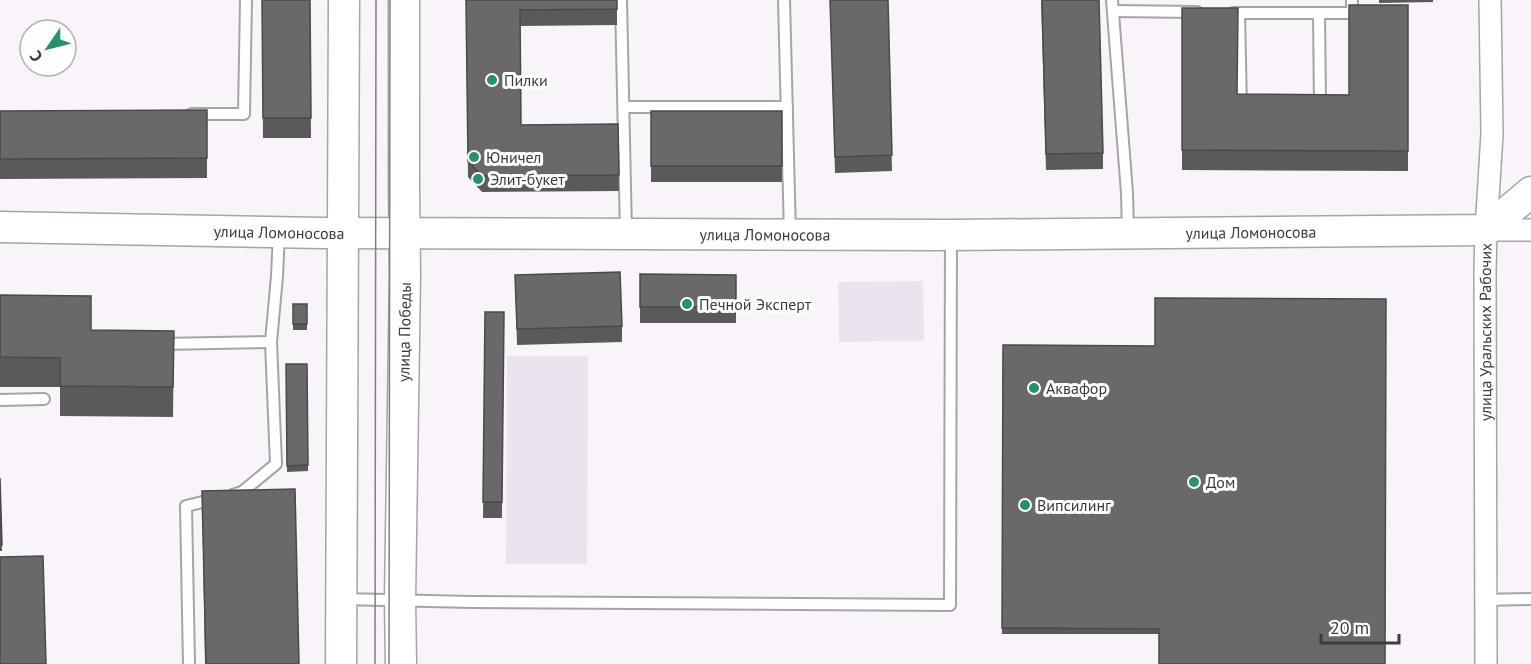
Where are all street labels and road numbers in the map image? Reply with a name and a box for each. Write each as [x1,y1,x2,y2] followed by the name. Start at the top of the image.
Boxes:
[213,221,344,243] street label: улица Ломоносова
[1185,222,1316,243] street label: улица Ломоносова
[699,224,830,245] street label: улица Ломоносова
[1475,242,1496,421] street label: улица Уральских Рабочих
[393,282,415,382] street label: улица Победы

